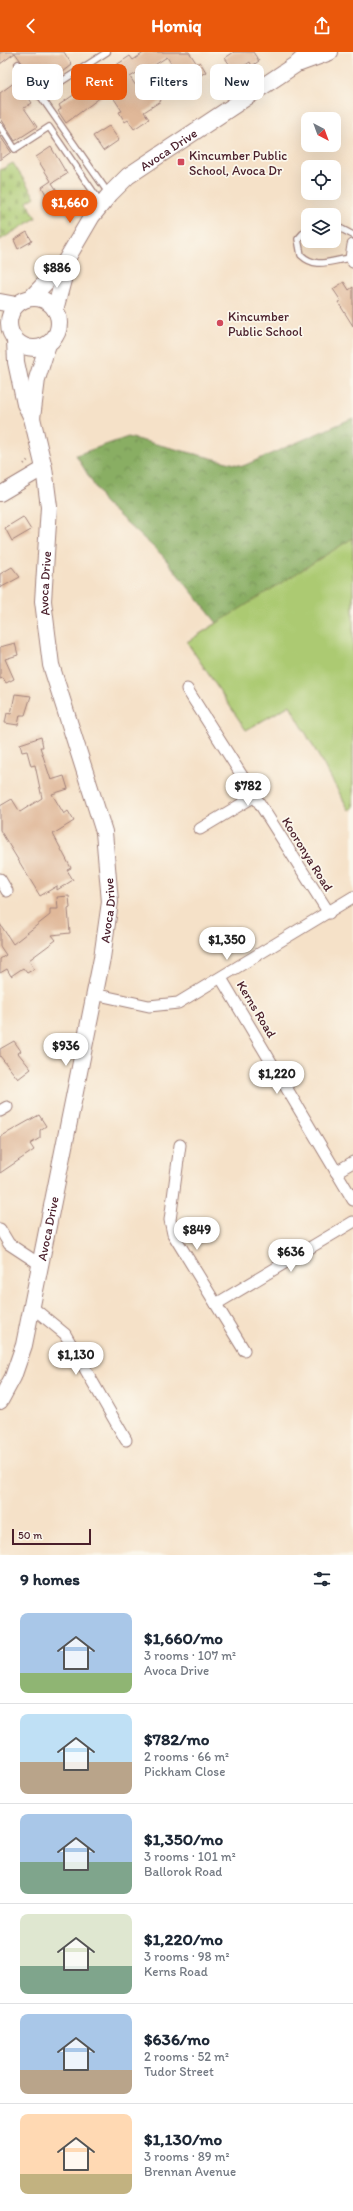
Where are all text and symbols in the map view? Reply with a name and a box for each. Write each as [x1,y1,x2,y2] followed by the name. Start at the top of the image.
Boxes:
[20,15,42,37] icon: back
[151,15,202,37] text: Homiq
[311,15,333,37] icon: share
[12,64,63,100] chip: Buy
[71,64,127,100] chip: Rent
[135,64,202,100] chip: Filters
[210,64,264,100] chip: New
[301,112,341,152] north arrow
[301,112,341,248] map controls
[137,125,200,174] street label: Avoca Drive
[189,148,287,178] place label: Kincumber Public School, Avoca Dr
[176,157,186,167] marker: Kincumber Public School, Avoca Dr
[301,160,341,200] button: locate
[37,190,103,224] pin: $1,660
[51,195,89,210] text: $1,660
[301,208,341,248] button: layers
[33,255,81,289] pin: $886
[43,260,71,275] text: $886
[228,309,303,339] place label: Kincumber Public School
[215,318,225,328] marker: Kincumber Public School
[36,550,54,617] street label: Avoca Drive
[224,773,272,807] pin: $782
[234,778,262,793] text: $782
[279,814,336,894] street label: Kooronya Road
[97,877,118,944] street label: Avoca Drive
[194,927,260,961] pin: $1,350
[208,932,246,947] text: $1,350
[234,978,279,1041] street label: Kerns Road
[42,1033,90,1067] pin: $936
[52,1038,80,1053] text: $936
[244,1061,310,1095] pin: $1,220
[258,1066,296,1081] text: $1,220
[34,1195,62,1262] street label: Avoca Drive
[173,1217,221,1251] pin: $849
[183,1222,211,1237] text: $849
[267,1239,315,1273] pin: $636
[277,1244,305,1259] text: $636
[43,1342,109,1376] pin: $1,130
[58,1347,94,1362] text: $1,130
[12,1527,91,1546] scale bar
[18,1529,42,1542] text: 50 m
[311,1568,333,1590] icon: filters
[20,1569,80,1589] text: 9 homes
[144,1628,223,1648] text: $1,660/mo
[52,1629,100,1677] icon: home
[144,1648,236,1663] text: 3 rooms · 107 m²
[144,1663,209,1678] text: Avoca Drive
[144,1729,209,1749] text: $782/mo
[52,1730,100,1778] icon: home
[144,1749,229,1764] text: 2 rooms · 66 m²
[144,1764,225,1779] text: Pickham Close
[144,1829,223,1849] text: $1,350/mo
[52,1830,100,1878] icon: home
[144,1849,236,1864] text: 3 rooms · 101 m²
[144,1864,222,1879] text: Ballorok Road
[144,1929,223,1949] text: $1,220/mo
[52,1930,100,1978] icon: home
[144,1949,230,1964] text: 3 rooms · 98 m²
[144,1964,208,1979] text: Kerns Road
[144,2029,210,2049] text: $636/mo
[52,2030,100,2078] icon: home
[144,2049,229,2064] text: 2 rooms · 52 m²
[144,2064,214,2079] text: Tudor Street
[144,2129,222,2149] text: $1,130/mo
[52,2130,100,2178] icon: home
[144,2149,230,2164] text: 3 rooms · 89 m²
[144,2164,236,2179] text: Brennan Avenue

